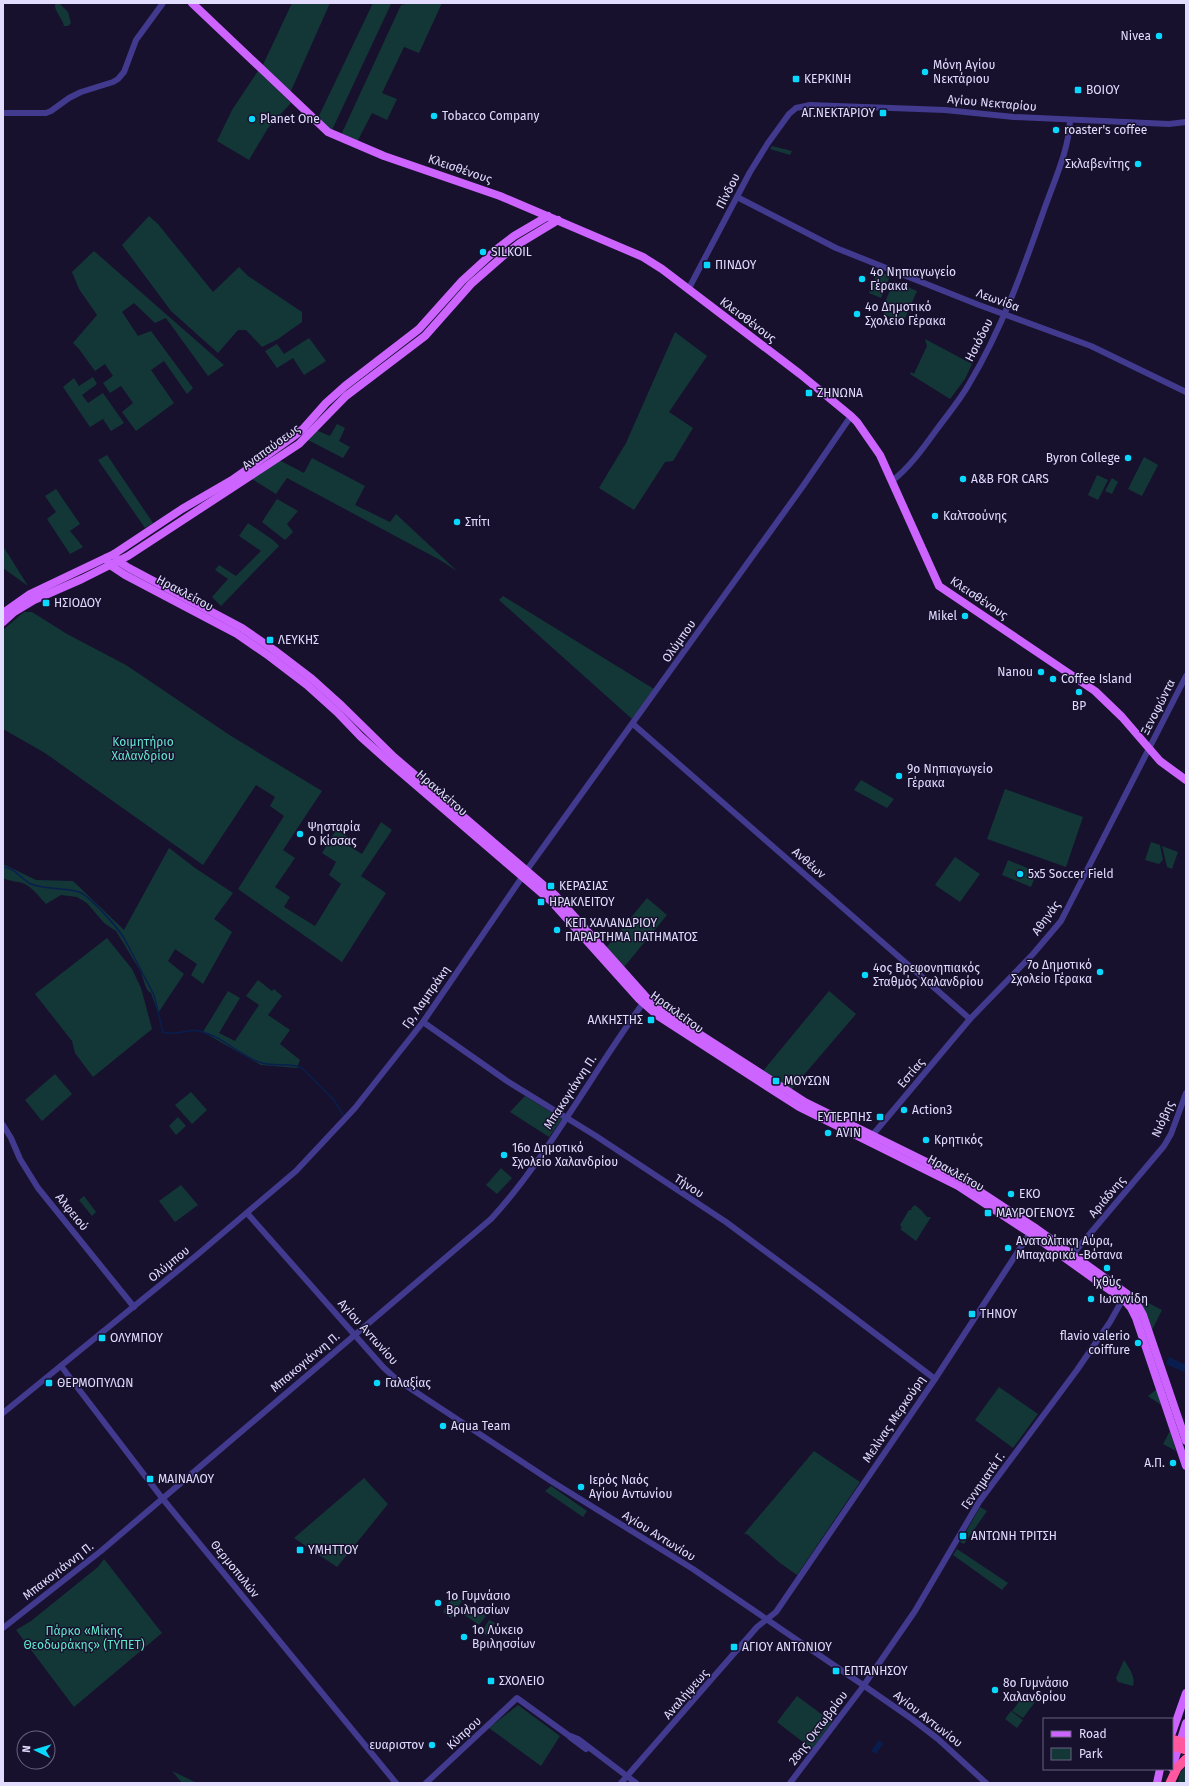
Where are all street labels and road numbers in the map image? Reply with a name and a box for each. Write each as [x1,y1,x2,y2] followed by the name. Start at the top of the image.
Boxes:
[947,92,1037,114] street label: Αγίου Νεκταρίου
[426,152,494,187] street label: Κλεισθένους
[713,171,743,211] street label: Πίνδου
[975,286,1021,314] street label: Λεωνίδα
[717,294,779,346] street label: Κλεισθένους
[962,316,996,364] street label: Ησιόδου
[239,421,303,473] street label: Αναπαύσεως
[154,572,216,614] street label: Ηρακλείτου
[947,574,1011,623] street label: Κλεισθένους
[659,617,699,665] street label: Ολύμπου
[1138,677,1178,737] street label: Ξενοφώντα
[414,767,470,819] street label: Ηρακλείτου
[789,845,829,882] street label: Ανθέων
[1029,898,1063,938] street label: Αθηνάς
[399,963,453,1031] street label: Γρ, Λαμπράκη
[648,988,706,1036] street label: Ηρακλείτου
[541,1052,599,1132] street label: Μπακογιάννη Π.
[894,1055,928,1091] street label: Εστίας
[1149,1098,1177,1139] street label: Νιόβης
[925,1152,987,1194] street label: Ηρακλείτου
[672,1171,707,1201] street label: Τήνου
[1086,1173,1129,1221] street label: Αριάδνης
[53,1190,91,1234] street label: Αλφειού
[146,1243,192,1285] street label: Ολύμπου
[335,1296,401,1368] street label: Αγίου Αντωνίου
[268,1329,342,1395] street label: Μπακογιάννη Π.
[860,1373,928,1465] street label: Μελίνας Μερκούρη
[958,1450,1008,1512] street label: Γεννηματά Γ.
[620,1508,698,1564] street label: Αγίου Αντωνίου
[208,1538,262,1600] street label: Θερμοπυλών
[20,1539,96,1603] street label: Μπακογιάννη Π.
[660,1666,712,1722] street label: Αναλήψεως
[786,1688,850,1768] street label: 28ης Οκτωβρίου
[891,1688,965,1750] street label: Αγίου Αντωνίου
[444,1714,484,1752] street label: Κύπρου

